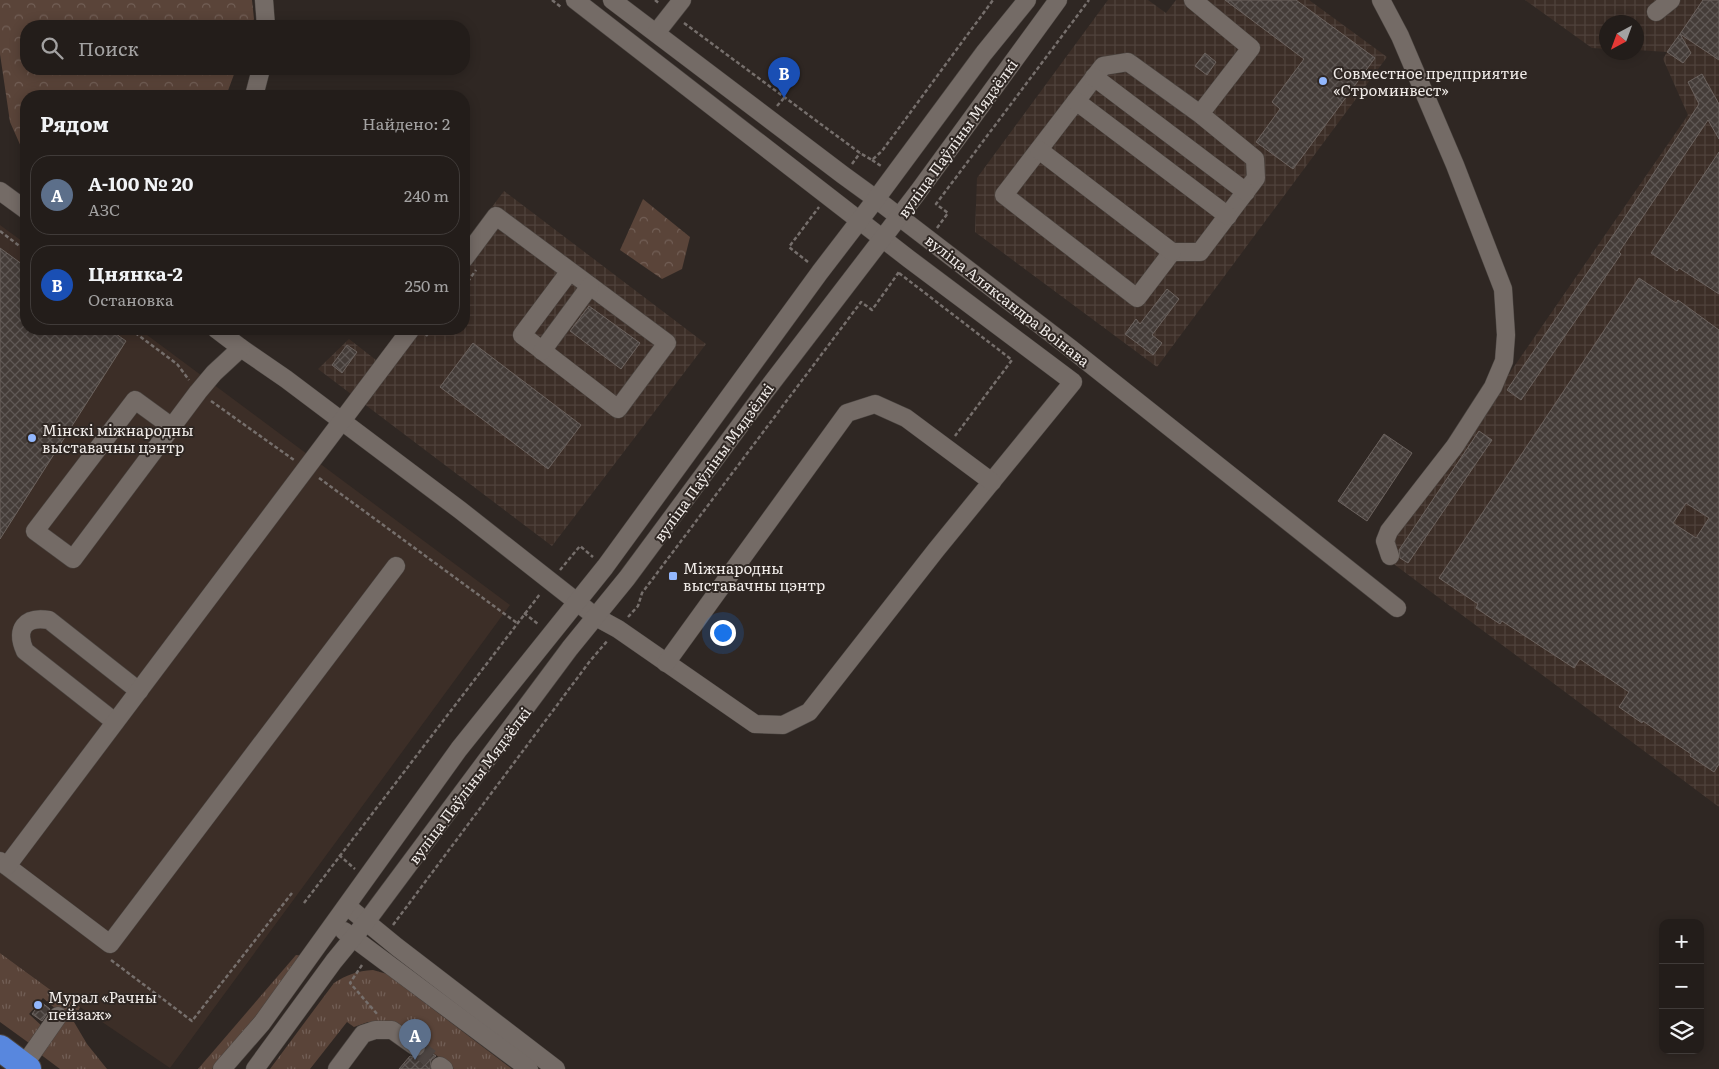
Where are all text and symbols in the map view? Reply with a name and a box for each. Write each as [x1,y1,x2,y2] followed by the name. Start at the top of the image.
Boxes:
[1599,15,1644,60] north arrow
[20,20,470,75] search box
[38,34,66,62] icon: search
[78,34,139,62] text: Поиск
[891,54,1023,222] street label: вуліца Паўліны Мядзёлкі
[768,57,800,98] pin: B
[1333,61,1527,101] place label: Совместное предприятие «Строминвест»
[1317,75,1329,87] marker: Совместное предприятие «Строминвест»
[40,107,109,138] text: Рядом
[362,111,450,135] text: Найдено: 2
[88,169,194,197] text: А-100 № 20
[51,183,63,207] text: A
[404,183,449,207] text: 240 m
[88,197,120,221] text: АЗС
[921,228,1096,372] street label: вуліца Аляксандра Воінава
[88,259,183,287] text: Цнянка-2
[51,273,63,297] text: B
[405,273,449,297] text: 250 m
[88,287,174,311] text: Остановка
[647,378,779,546] street label: вуліца Паўліны Мядзёлкі
[42,418,194,458] place label: Мінскі міжнародны выставачны цэнтр
[26,432,38,444] marker: Мінскі міжнародны выставачны цэнтр
[683,556,825,596] place label: Міжнародны выставачны цэнтр
[667,570,679,582] marker: Міжнародны выставачны цэнтр
[710,620,736,646] your location
[402,702,536,868] street label: вуліца Паўліны Мядзёлкі
[1659,919,1704,1054] map controls
[1659,919,1704,964] button: +
[1659,964,1704,1009] button: −
[48,985,157,1025] place label: Мурал «Рачны пейзаж»
[32,999,44,1011] marker: Мурал «Рачны пейзаж»
[1659,1009,1704,1054] button: layers
[399,1019,431,1060] pin: A

